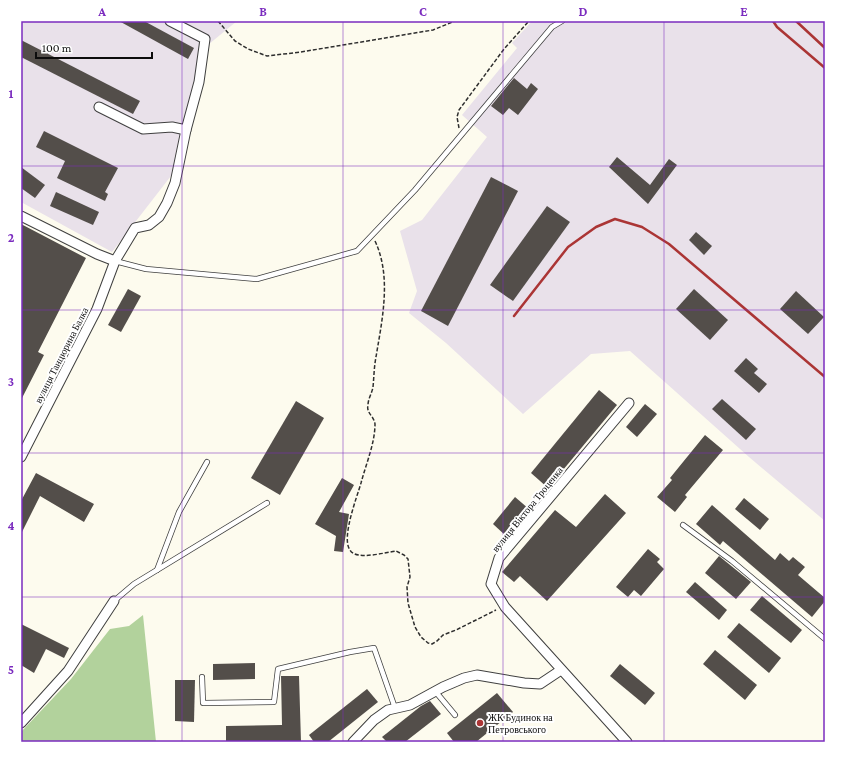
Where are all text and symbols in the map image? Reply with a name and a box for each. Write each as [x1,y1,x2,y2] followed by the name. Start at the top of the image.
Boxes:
[97,4,106,19] text: A
[259,4,267,19] text: B
[419,4,427,19] text: C
[579,4,588,19] text: D
[740,4,748,19] text: E
[36,34,152,60] scale bar
[42,41,72,55] text: 100 m
[9,86,14,101] text: 1
[8,230,15,245] text: 2
[32,305,91,405] street label: вулиця Танцюрина Балка
[8,374,14,389] text: 3
[490,464,565,554] street label: вулиця Віктора Троценка
[7,518,15,533] text: 4
[8,662,14,677] text: 5
[488,712,553,735] place label: ЖК Будинок на Петровського
[475,718,485,728] marker: ЖК Будинок на Петровського

